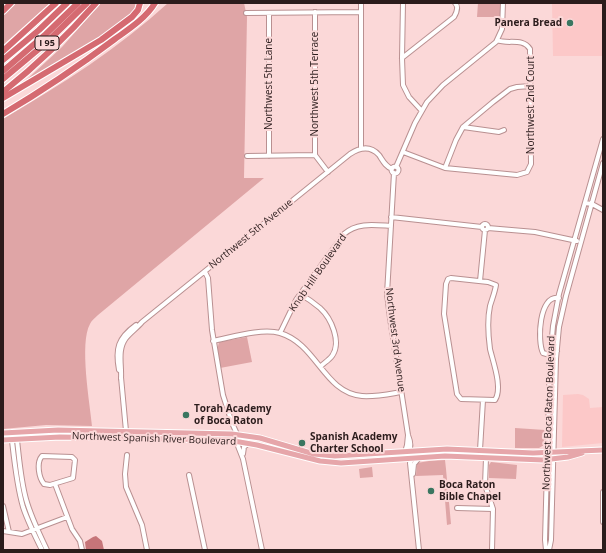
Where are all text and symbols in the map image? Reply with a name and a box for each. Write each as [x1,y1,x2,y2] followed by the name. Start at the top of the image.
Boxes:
[494,17,562,29] place label: Panera Bread
[565,18,575,28] marker: Panera Bread
[309,32,321,136] street label: Northwest 5th Terrace
[35,36,59,50] road number: I 95
[263,38,275,130] street label: Northwest 5th Lane
[525,56,537,154] street label: Northwest 2nd Court
[207,196,295,272] street label: Northwest 5th Avenue
[287,232,349,314] street label: Knob Hill Boulevard
[383,287,407,393] street label: Northwest 3rd Avenue
[540,336,558,490] street label: Northwest Boca Raton Boulevard
[194,403,272,426] place label: Torah Academy of Boca Raton
[181,410,191,420] marker: Torah Academy of Boca Raton
[72,430,236,448] street label: Northwest Spanish River Boulevard
[310,431,397,454] place label: Spanish Academy Charter School
[297,438,307,448] marker: Spanish Academy Charter School
[439,479,501,502] place label: Boca Raton Bible Chapel
[426,486,436,496] marker: Boca Raton Bible Chapel

